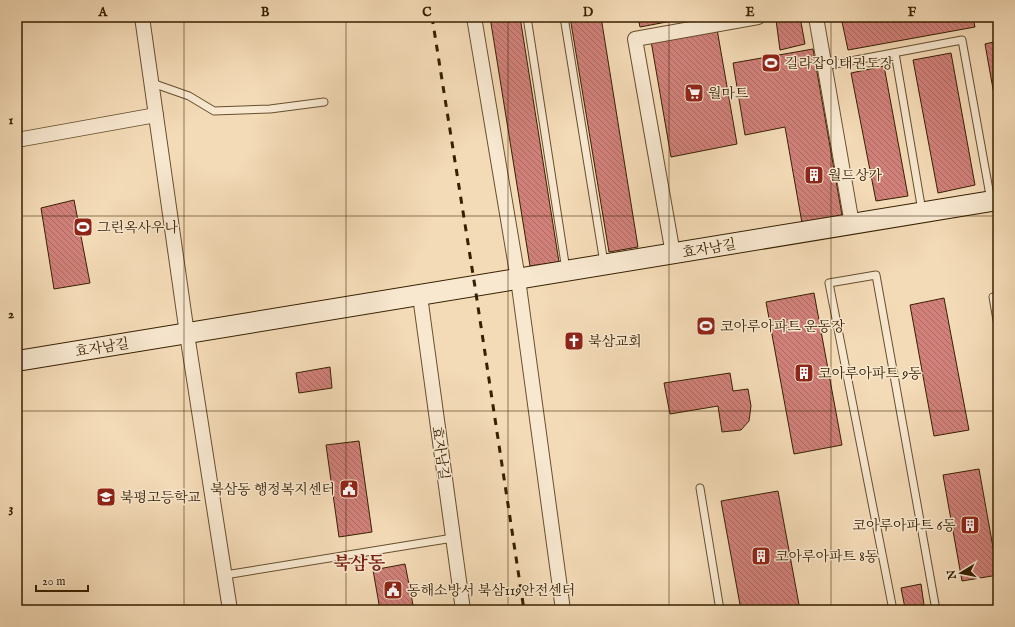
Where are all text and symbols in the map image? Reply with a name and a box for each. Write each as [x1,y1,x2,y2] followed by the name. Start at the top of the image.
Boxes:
[98,4,109,21] text: A
[261,4,270,21] text: B
[422,4,432,21] text: C
[583,4,594,21] text: D
[745,4,755,21] text: E
[908,4,917,21] text: F
[760,52,782,74] sports icon: 길라잡이태권도장
[785,55,894,73] place label: 길라잡이태권도장
[683,82,705,104] supermarket icon: 월마트
[708,85,749,103] place label: 월마트
[9,112,14,129] text: 1
[803,164,825,186] building icon: 월드상가
[828,167,883,185] place label: 월드상가
[72,216,94,238] sports icon: 그린옥사우나
[97,219,179,237] place label: 그린옥사우나
[681,235,737,263] street label: 효자남길
[8,306,14,323] text: 2
[695,315,717,337] sports icon: 코아루아파트 운동장
[720,318,845,336] place label: 코아루아파트 운동장
[563,330,585,352] church icon: 북삼교회
[588,333,642,351] place label: 북삼교회
[74,335,130,361] street label: 효자남길
[793,362,815,384] building icon: 코아루아파트 9동
[818,365,922,383] place label: 코아루아파트 9동
[427,425,453,481] street label: 효자남길
[338,478,360,500] public building icon: 북삼동 행정복지센터
[210,481,335,499] place label: 북삼동 행정복지센터
[95,486,117,508] school or university icon: 북평고등학교
[120,489,202,507] place label: 북평고등학교
[9,500,14,517] text: 3
[959,514,981,536] building icon: 코아루아파트 6동
[852,517,956,535] place label: 코아루아파트 6동
[750,545,772,567] building icon: 코아루아파트 8동
[775,548,879,566] place label: 코아루아파트 8동
[333,553,386,576] district label: 북삼동
[941,553,981,593] north arrow
[36,567,88,593] scale bar
[944,568,960,581] text: N
[42,574,65,589] text: 20 m
[382,579,404,601] public building icon: 동해소방서 북삼119안전센터
[407,582,575,600] place label: 동해소방서 북삼119안전센터

